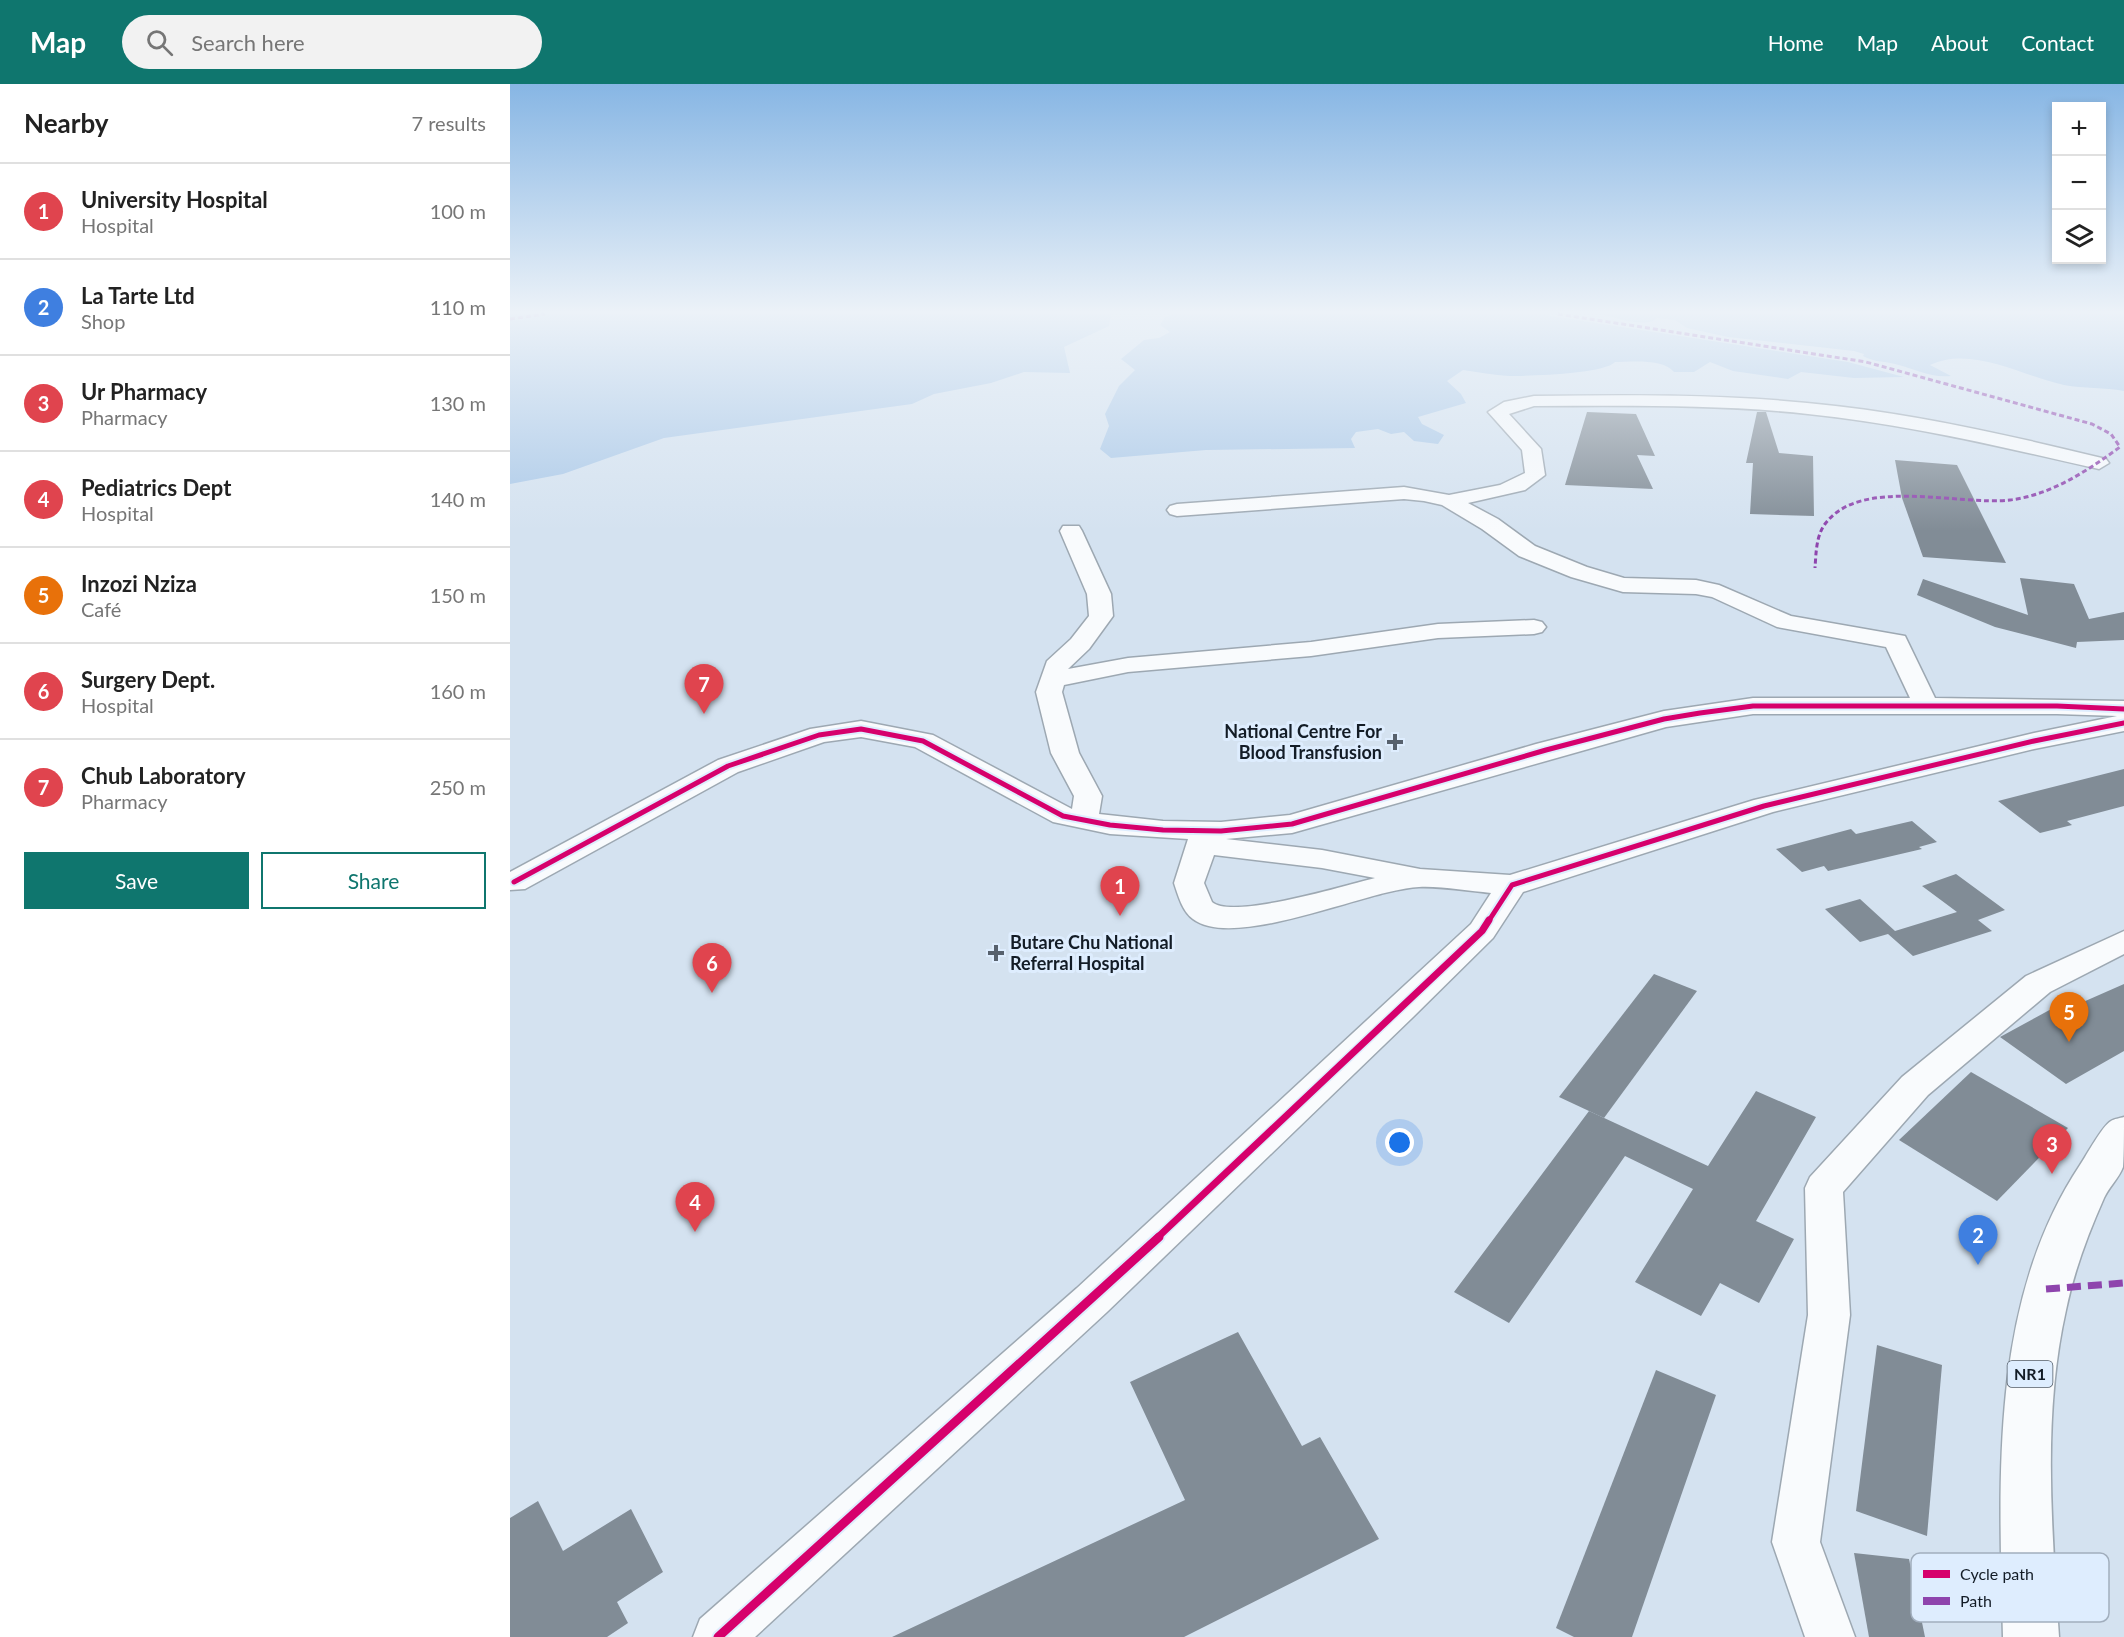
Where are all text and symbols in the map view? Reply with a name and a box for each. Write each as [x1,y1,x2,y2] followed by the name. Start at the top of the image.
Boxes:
[122,15,542,69] search box
[30,25,86,59] text: Map
[143,26,176,59] icon: search
[191,29,305,56] text: Search here
[1768,30,1824,55] text: Home
[1857,30,1898,55] text: Map
[1931,30,1988,55] text: About
[2021,30,2094,55] text: Contact
[2052,102,2106,264] map controls
[2052,102,2106,156] button: +
[24,107,109,139] text: Nearby
[411,111,486,135] text: 7 results
[2052,156,2106,210] button: −
[81,186,268,213] text: University Hospital
[38,199,49,223] text: 1
[430,199,486,223] text: 100 m
[2052,210,2106,264] button: layers
[81,213,154,237] text: Hospital
[81,282,195,309] text: La Tarte Ltd
[38,295,49,319] text: 2
[430,295,486,319] text: 110 m
[81,309,125,333] text: Shop
[81,378,207,405] text: Ur Pharmacy
[38,391,49,415] text: 3
[430,391,486,415] text: 130 m
[81,405,168,429] text: Pharmacy
[81,474,231,501] text: Pediatrics Dept
[38,487,49,511] text: 4
[430,487,486,511] text: 140 m
[81,501,154,525] text: Hospital
[81,570,197,597] text: Inzozi Nziza
[38,583,49,607] text: 5
[430,583,486,607] text: 150 m
[81,597,121,621] text: Café
[684,664,724,714] pin: 7
[81,666,215,693] text: Surgery Dept.
[38,679,49,703] text: 6
[430,679,486,703] text: 160 m
[81,693,154,717] text: Hospital
[1224,720,1382,763] place label: National Centre For Blood Transfusion
[1386,733,1404,751] marker: National Centre For Blood Transfusion
[81,762,246,789] text: Chub Laboratory
[38,775,49,799] text: 7
[430,775,486,799] text: 250 m
[81,789,168,813] text: Pharmacy
[24,852,249,909] button: Save
[261,852,486,909] button: Share
[1100,866,1140,916] pin: 1
[1010,931,1173,974] place label: Butare Chu National Referral Hospital
[692,944,732,993] pin: 6
[987,944,1005,962] marker: Butare Chu National Referral Hospital
[2050,992,2088,1042] pin: 5
[2032,1124,2072,1174] pin: 3
[1385,1128,1414,1157] your location
[676,1182,714,1232] pin: 4
[1958,1216,1998,1265] pin: 2
[2008,1361,2053,1387] road number: NR1
[1911,1553,2109,1622] legend
[1960,1564,2034,1583] text: Cycle path
[1960,1591,1992,1610] text: Path

